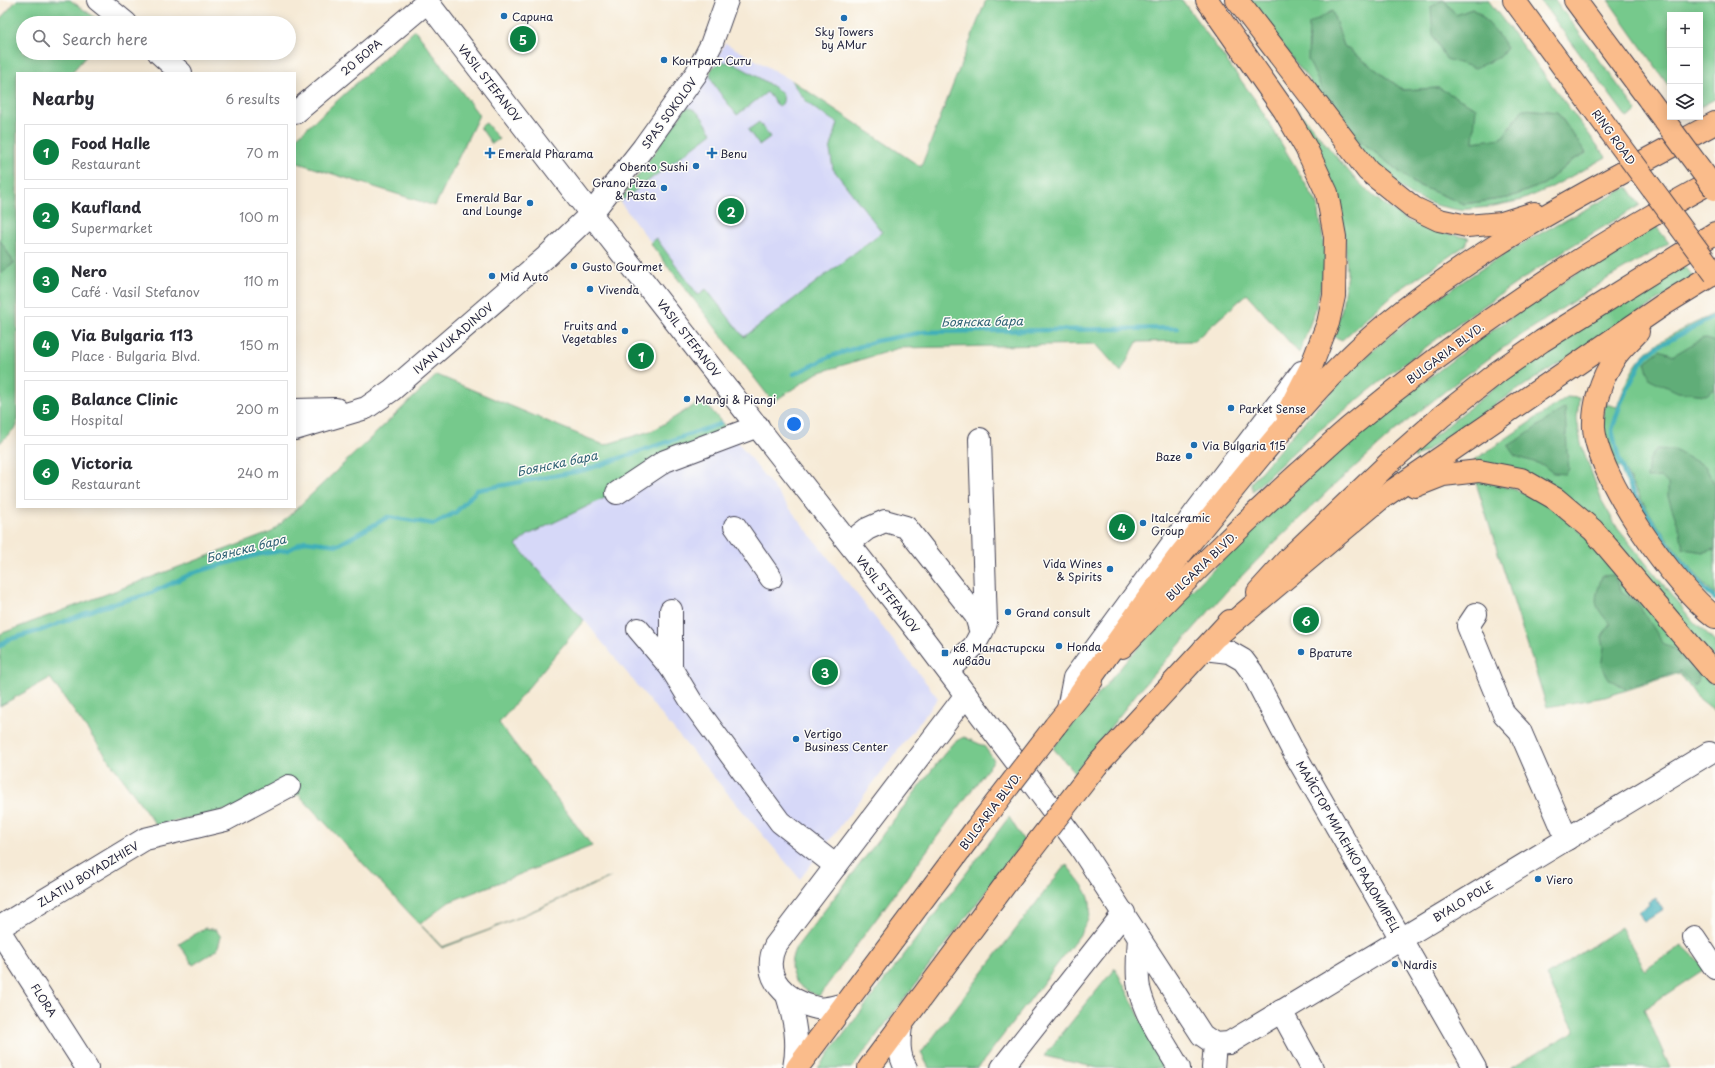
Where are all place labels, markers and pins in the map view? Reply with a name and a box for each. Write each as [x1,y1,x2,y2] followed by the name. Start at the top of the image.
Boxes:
[512,8,553,25] place label: Сарина
[499,11,509,21] marker: Сарина
[839,13,849,23] marker: Sky Towers by AMur
[814,23,874,53] place label: Sky Towers by AMur
[510,24,536,54] pin: 5
[672,52,752,69] place label: Контракт Сити
[659,55,669,65] marker: Контракт Сити
[498,145,594,162] place label: Emerald Pharama
[720,145,747,162] place label: Benu
[485,148,495,158] marker: Emerald Pharama
[707,148,717,158] marker: Benu
[619,158,688,175] place label: Obento Sushi
[691,161,701,171] marker: Obento Sushi
[592,174,656,204] place label: Grano Pizza & Pasta
[659,183,669,193] marker: Grano Pizza & Pasta
[456,189,522,219] place label: Emerald Bar and Lounge
[718,196,744,226] pin: 2
[525,198,535,208] marker: Emerald Bar and Lounge
[582,258,663,275] place label: Gusto Gourmet
[569,261,579,271] marker: Gusto Gourmet
[500,268,548,285] place label: Mid Auto
[487,271,497,281] marker: Mid Auto
[598,281,639,298] place label: Vivenda
[585,284,595,294] marker: Vivenda
[562,317,617,347] place label: Fruits and Vegetables
[620,326,630,336] marker: Fruits and Vegetables
[628,341,654,371] pin: 1
[695,391,776,408] place label: Mangi & Piangi
[682,394,692,404] marker: Mangi & Piangi
[1239,400,1306,417] place label: Parket Sense
[1226,403,1236,413] marker: Parket Sense
[1202,437,1286,454] place label: Via Bulgaria 115
[1189,440,1199,450] marker: Via Bulgaria 115
[1155,448,1181,465] place label: Baze
[1184,451,1194,461] marker: Baze
[1151,509,1210,539] place label: Italceramic Group
[1109,512,1135,542] pin: 4
[1138,518,1148,528] marker: Italceramic Group
[1043,555,1102,585] place label: Vida Wines & Spirits
[1105,564,1115,574] marker: Vida Wines & Spirits
[1016,604,1091,621] place label: Grand consult
[1293,605,1319,635] pin: 6
[1003,607,1013,617] marker: Grand consult
[1067,638,1101,655] place label: Honda
[952,639,1045,669] place label: кв. Манастирски ливади
[1054,641,1064,651] marker: Honda
[1309,644,1353,661] place label: Вратите
[1296,647,1306,657] marker: Вратите
[940,648,950,658] marker: кв. Манастирски ливади
[812,657,838,687] pin: 3
[804,725,889,755] place label: Vertigo Business Center
[791,734,801,744] marker: Vertigo Business Center
[1546,871,1573,888] place label: Viero
[1533,874,1543,884] marker: Viero
[1403,956,1437,973] place label: Nardis
[1390,959,1400,969] marker: Nardis

